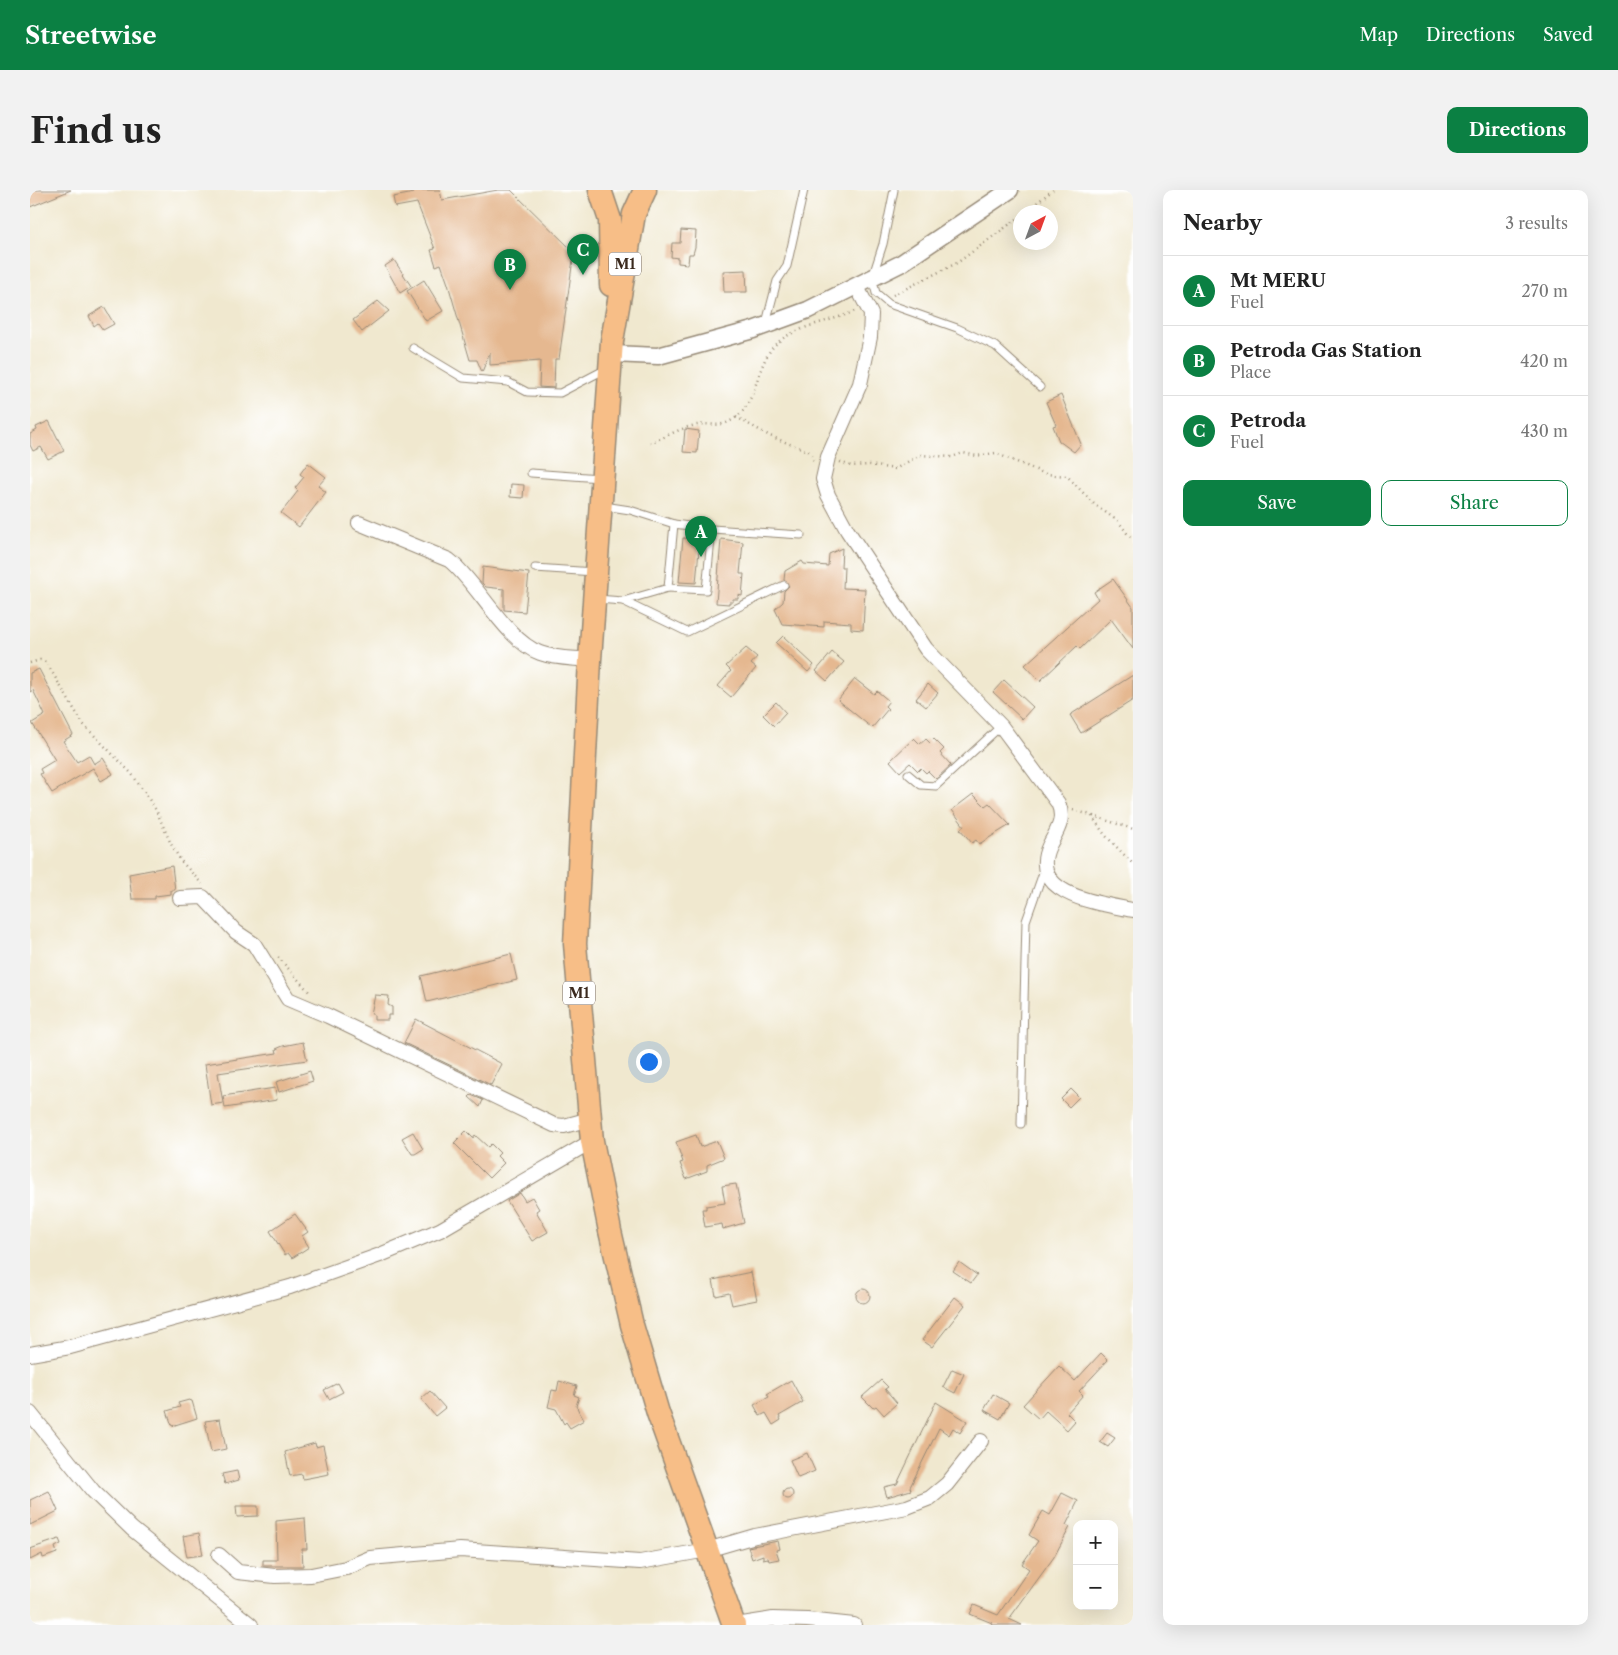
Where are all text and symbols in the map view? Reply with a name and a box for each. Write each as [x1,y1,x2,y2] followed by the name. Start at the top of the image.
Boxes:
[25,21,157,50] text: Streetwise
[1359,24,1398,46] text: Map
[1426,24,1515,46] text: Directions
[1543,24,1593,46] text: Saved
[1447,107,1588,153] button: Directions
[30,109,162,152] text: Find us
[1013,205,1058,250] north arrow
[1183,210,1262,235] text: Nearby
[1505,213,1568,233] text: 3 results
[567,234,599,275] pin: C
[494,249,526,290] pin: B
[609,252,641,276] road number: M1
[1230,269,1326,292] text: Mt MERU
[1193,281,1205,301] text: A
[1522,281,1568,301] text: 270 m
[1230,292,1264,312] text: Fuel
[1230,339,1422,362] text: Petroda Gas Station
[1193,351,1205,371] text: B
[1520,351,1568,371] text: 420 m
[1230,362,1271,382] text: Place
[1230,409,1306,432] text: Petroda
[1193,421,1205,441] text: C
[1521,421,1568,441] text: 430 m
[1230,432,1264,452] text: Fuel
[1183,480,1371,526] button: Save
[1381,480,1568,526] button: Share
[685,516,717,557] pin: A
[563,981,595,1004] road number: M1
[636,1049,662,1075] your location
[1073,1520,1118,1610] map controls
[1073,1520,1118,1565] button: +
[1073,1565,1118,1610] button: −

